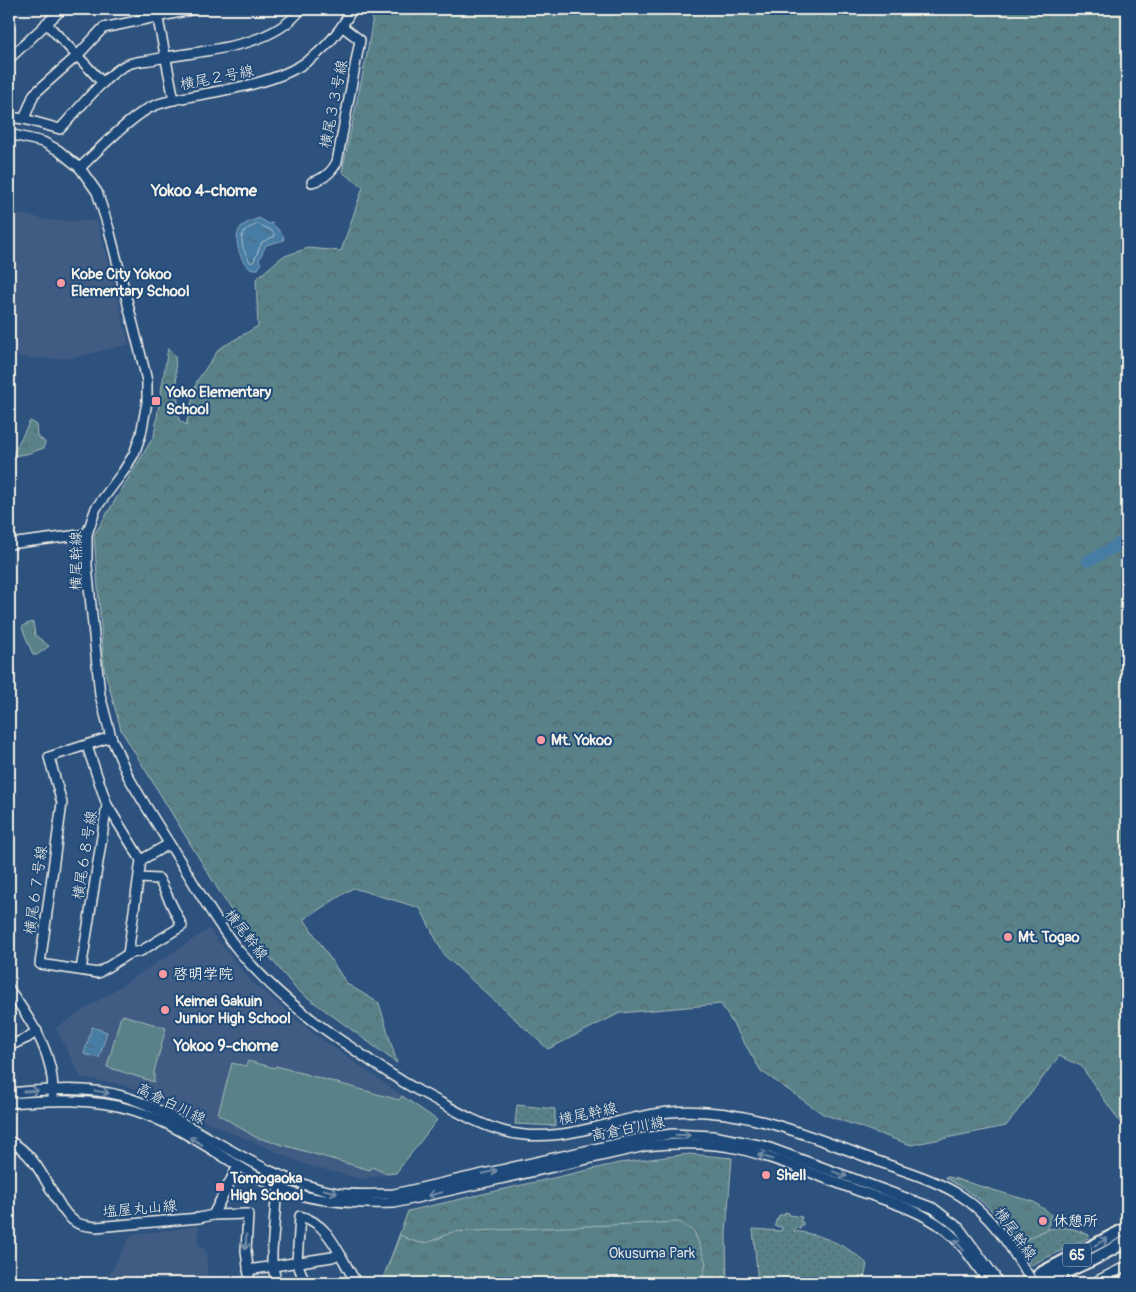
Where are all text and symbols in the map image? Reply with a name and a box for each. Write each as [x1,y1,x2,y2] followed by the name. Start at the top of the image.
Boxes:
[316,58,352,150] street label: 横尾３３号線
[178,62,256,94] street label: 横尾２号線
[150,181,258,201] district label: Yokoo 4-chome
[71,265,190,301] place label: Kobe City Yokoo Elementary School
[55,277,67,289] marker: Kobe City Yokoo Elementary School
[165,383,272,419] place label: Yoko Elementary School
[150,395,162,407] marker: Yoko Elementary School
[67,531,86,591] street label: 横尾幹線
[551,731,612,750] place label: Mt. Yokoo
[535,734,547,746] marker: Mt. Yokoo
[69,809,101,901] street label: 横尾６８号線
[20,844,52,936] street label: 横尾６７号線
[220,906,272,964] street label: 横尾幹線
[1018,928,1080,947] place label: Mt. Togao
[1002,931,1014,943] marker: Mt. Togao
[173,965,233,984] place label: 啓明学院
[157,968,169,980] marker: 啓明学院
[175,992,291,1028] place label: Keimei Gakuin Junior High School
[159,1004,171,1016] marker: Keimei Gakuin Junior High School
[173,1036,279,1056] district label: Yokoo 9-chome
[133,1079,209,1129] street label: 高倉白川線
[23,1087,39,1096] one-way arrow
[93,1087,109,1097] one-way arrow
[557,1098,619,1130] street label: 横尾幹線
[589,1113,667,1145] street label: 高倉白川線
[675,1130,691,1139] one-way arrow
[190,1136,204,1146] one-way arrow
[758,1152,774,1161] one-way arrow
[776,1166,806,1185] place label: Shell
[481,1167,497,1176] one-way arrow
[229,1169,303,1205] place label: Tomogaoka High School
[760,1169,772,1181] marker: Shell
[832,1170,847,1179] one-way arrow
[214,1181,226,1193] marker: Tomogaoka High School
[321,1187,337,1196] one-way arrow
[428,1190,444,1199] one-way arrow
[102,1196,178,1222] street label: 塩屋丸山線
[990,1204,1040,1264] street label: 横尾幹線
[1053,1212,1098,1231] place label: 休憩所
[1037,1215,1049,1227] marker: 休憩所
[242,1234,251,1250] one-way arrow
[1094,1237,1109,1247] one-way arrow
[954,1238,965,1251] one-way arrow
[609,1244,696,1263] park label: Okusuma Park
[1063,1244,1091,1266] road number: 65

